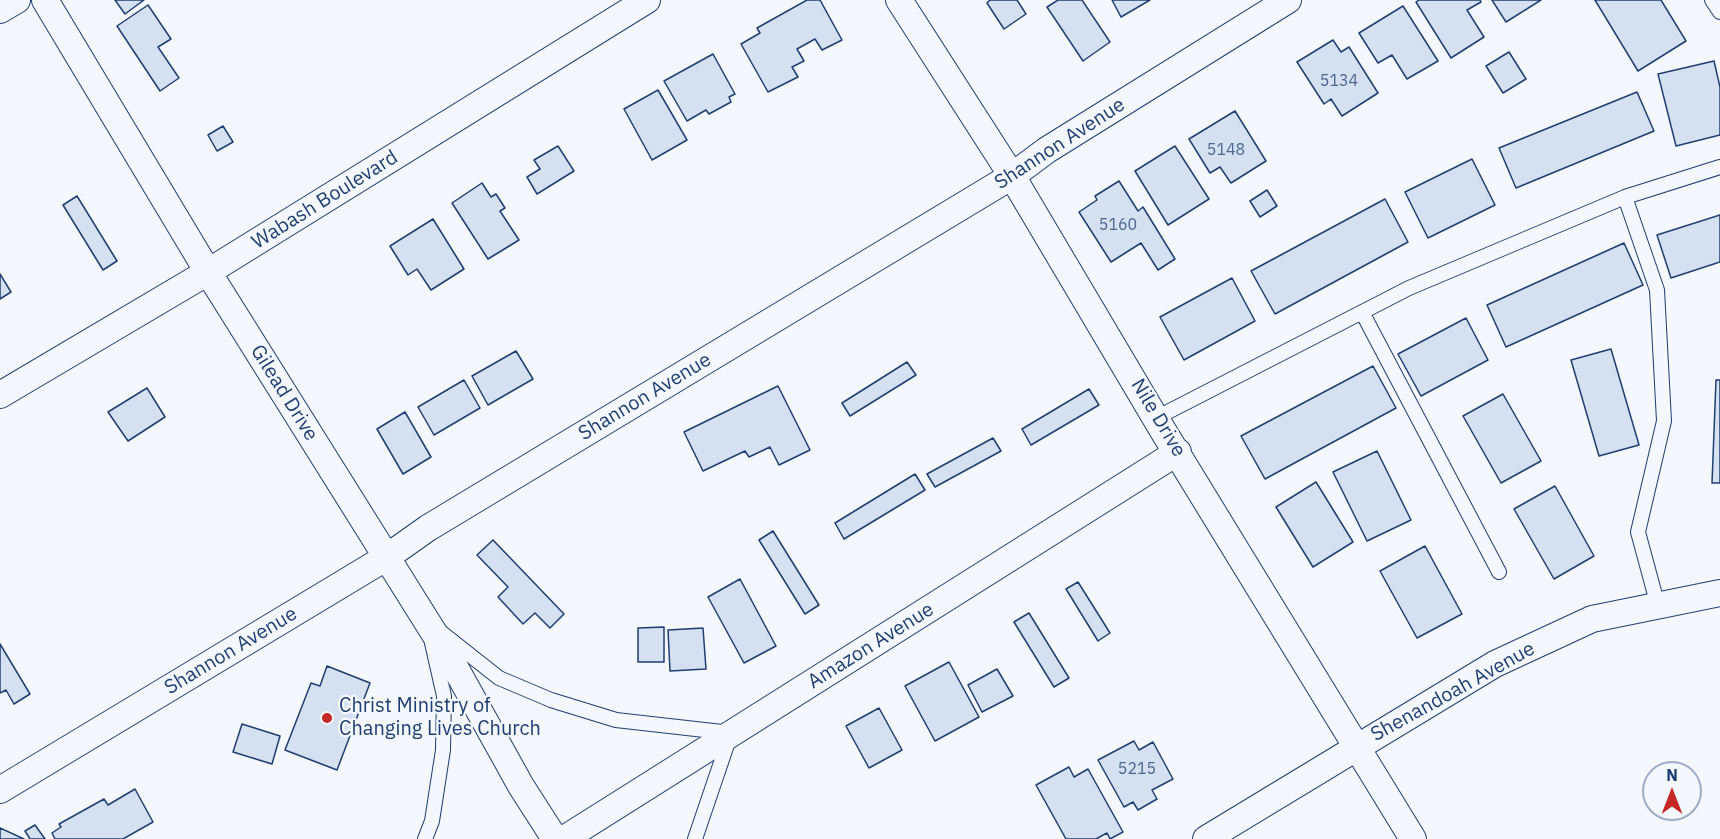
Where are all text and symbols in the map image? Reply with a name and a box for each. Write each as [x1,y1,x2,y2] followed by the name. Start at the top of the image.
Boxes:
[1320,71,1358,91] house number: 5134
[990,93,1130,195] street label: Shannon Avenue
[1207,140,1245,160] house number: 5148
[248,145,402,255] street label: Wabash Boulevard
[1099,215,1137,235] house number: 5160
[245,341,323,445] street label: Gilead Drive
[574,348,716,446] street label: Shannon Avenue
[1125,375,1191,461] street label: Nile Drive
[804,598,938,694] street label: Amazon Avenue
[160,602,302,700] street label: Shannon Avenue
[1367,637,1539,747] street label: Shenandoah Avenue
[339,694,541,741] place label: Christ Ministry of Changing Lives Church
[320,711,334,725] marker: Christ Ministry of Changing Lives Church
[1118,759,1156,779] house number: 5215
[1642,761,1702,821] north arrow
[1666,765,1678,785] text: N

